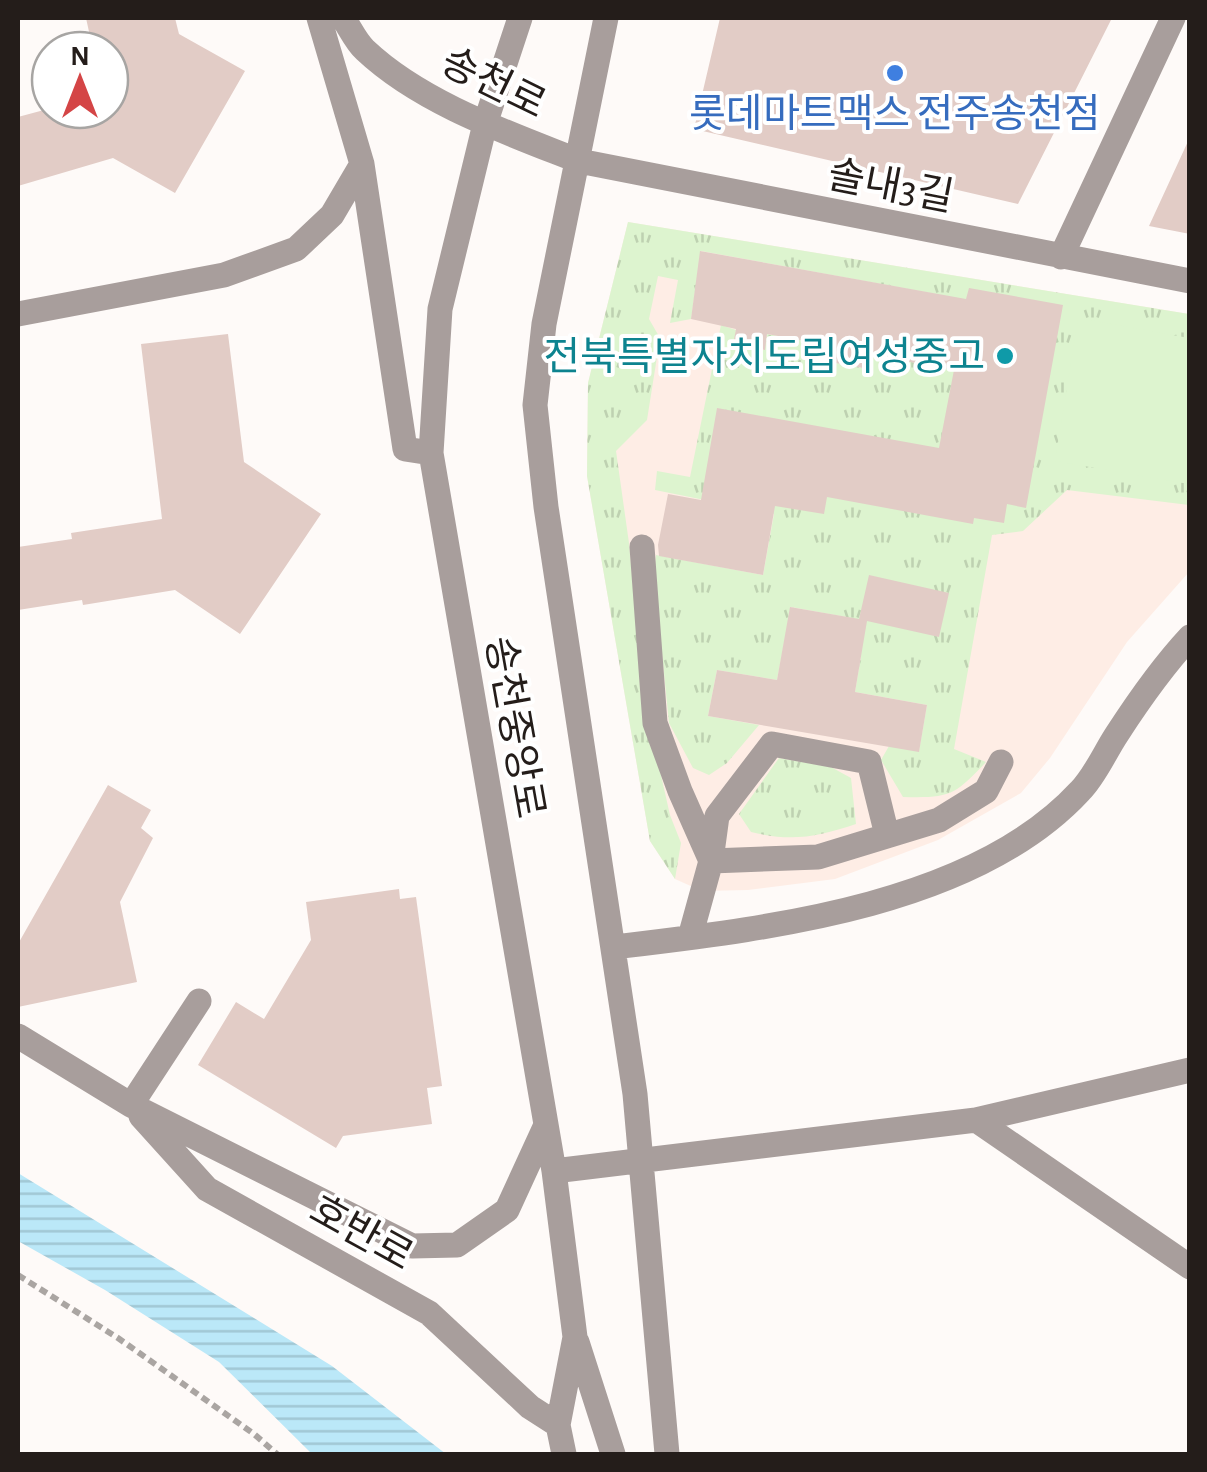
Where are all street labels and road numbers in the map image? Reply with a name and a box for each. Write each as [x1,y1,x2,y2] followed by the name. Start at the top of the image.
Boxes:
[435,41,552,126] street label: 송천로
[825,153,957,219] street label: 솔내3길
[478,633,552,821] street label: 송천중앙로
[303,1189,419,1278] street label: 호반로

